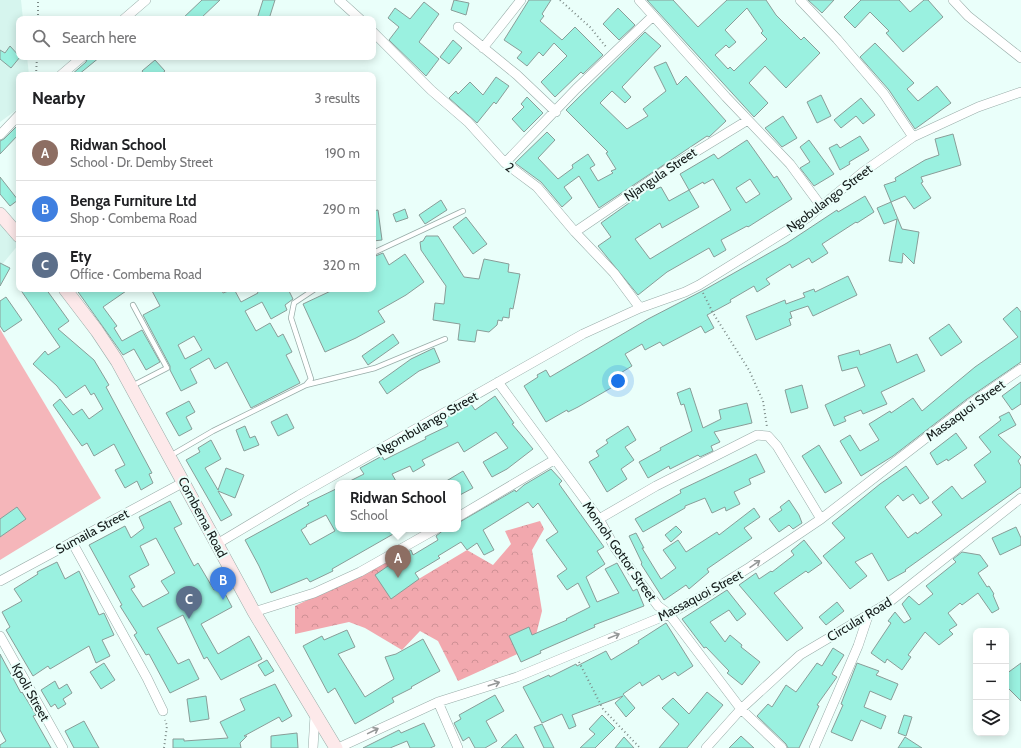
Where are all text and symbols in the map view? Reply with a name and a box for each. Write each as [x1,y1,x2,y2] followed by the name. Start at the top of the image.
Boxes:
[16,16,376,60] search box
[30,27,52,49] icon: search
[62,29,137,47] text: Search here
[32,88,85,108] text: Nearby
[314,90,360,106] text: 3 results
[70,136,166,154] text: Ridwan School
[621,143,700,205] street label: Njangula Street
[41,145,49,161] text: A
[325,145,360,161] text: 190 m
[70,154,213,170] text: School · Dr. Demby Street
[502,159,518,175] street label: 2
[783,160,875,235] street label: Ngobulango Street
[70,192,197,210] text: Benga Furniture Ltd
[41,201,49,217] text: B
[322,201,360,217] text: 290 m
[70,210,197,226] text: Shop · Combema Road
[70,248,92,266] text: Ety
[41,257,49,273] text: C
[323,257,360,273] text: 320 m
[70,266,202,282] text: Office · Combema Road
[608,371,628,391] your location
[922,376,1008,444] street label: Massaquoi Street
[373,387,481,459] street label: Ngombulango Street
[175,474,231,560] street label: Combema Road
[335,480,461,532] popup
[350,489,446,507] text: Ridwan School
[580,498,661,604] street label: Momoh Gottor Street
[53,505,132,557] street label: Sumaila Street
[350,507,388,523] text: School
[385,545,411,578] pin: A
[749,560,760,568] one-way arrow
[655,566,746,624] street label: Massaquoi Street
[210,567,236,600] pin: B
[176,586,202,619] pin: C
[824,594,894,644] street label: Circular Road
[973,628,1009,736] map controls
[973,628,1009,664] button: +
[608,632,620,640] one-way arrow
[9,660,54,724] street label: Kpoli Street
[973,664,1009,700] button: −
[487,680,500,687] one-way arrow
[973,700,1009,736] button: layers
[366,727,378,734] one-way arrow

